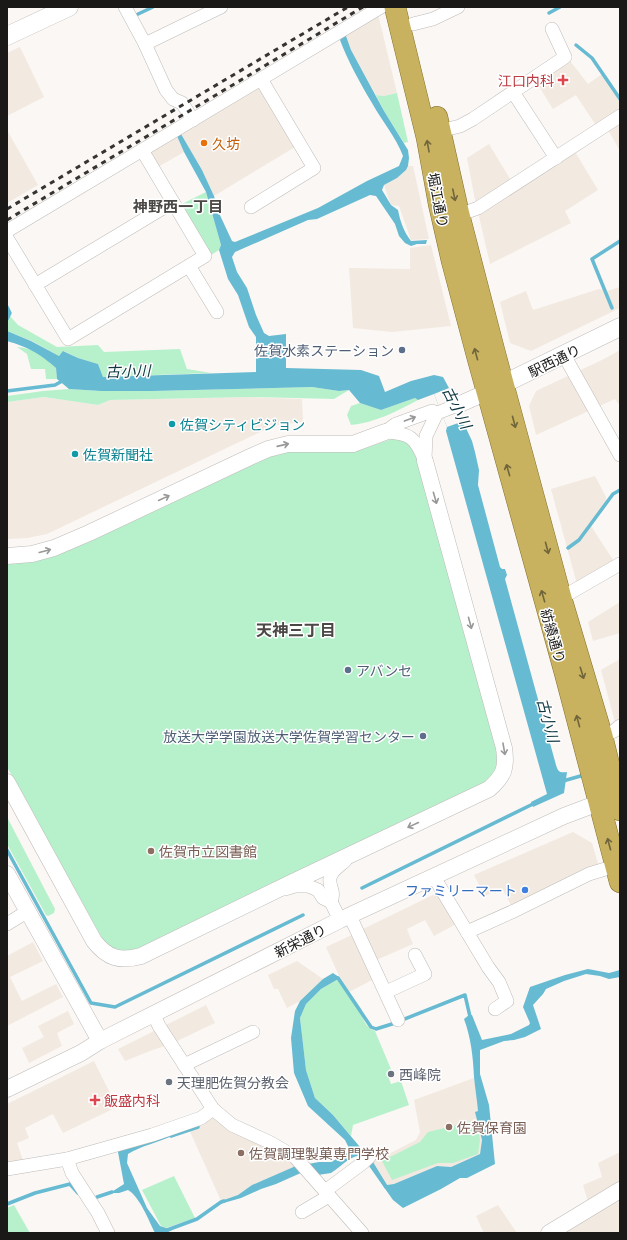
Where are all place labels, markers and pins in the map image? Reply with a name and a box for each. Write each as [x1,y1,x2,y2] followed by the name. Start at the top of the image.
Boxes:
[498,70,554,90] place label: 江口内科
[557,74,569,86] marker: 江口内科
[212,133,240,153] place label: 久坊
[199,138,209,148] marker: 久坊
[254,340,394,360] place label: 佐賀水素ステーション
[397,345,407,355] marker: 佐賀水素ステーション
[180,414,305,434] place label: 佐賀シティビジョン
[167,419,177,429] marker: 佐賀シティビジョン
[83,444,153,464] place label: 佐賀新聞社
[70,449,80,459] marker: 佐賀新聞社
[356,660,412,680] place label: アバンセ
[343,665,353,675] marker: アバンセ
[163,726,415,746] place label: 放送大学学園放送大学佐賀学習センター
[418,731,428,741] marker: 放送大学学園放送大学佐賀学習センター
[159,841,257,861] place label: 佐賀市立図書館
[146,846,156,856] marker: 佐賀市立図書館
[405,880,517,900] place label: ファミリーマート
[520,885,530,895] marker: ファミリーマート
[399,1064,441,1084] place label: 西峰院
[386,1069,396,1079] marker: 西峰院
[177,1072,289,1092] place label: 天理肥佐賀分教会
[164,1077,174,1087] marker: 天理肥佐賀分教会
[104,1090,160,1110] place label: 飯盛内科
[89,1094,101,1106] marker: 飯盛内科
[457,1117,527,1137] place label: 佐賀保育園
[444,1122,454,1132] marker: 佐賀保育園
[249,1143,389,1163] place label: 佐賀調理製菓専門学校
[236,1148,246,1158] marker: 佐賀調理製菓専門学校

